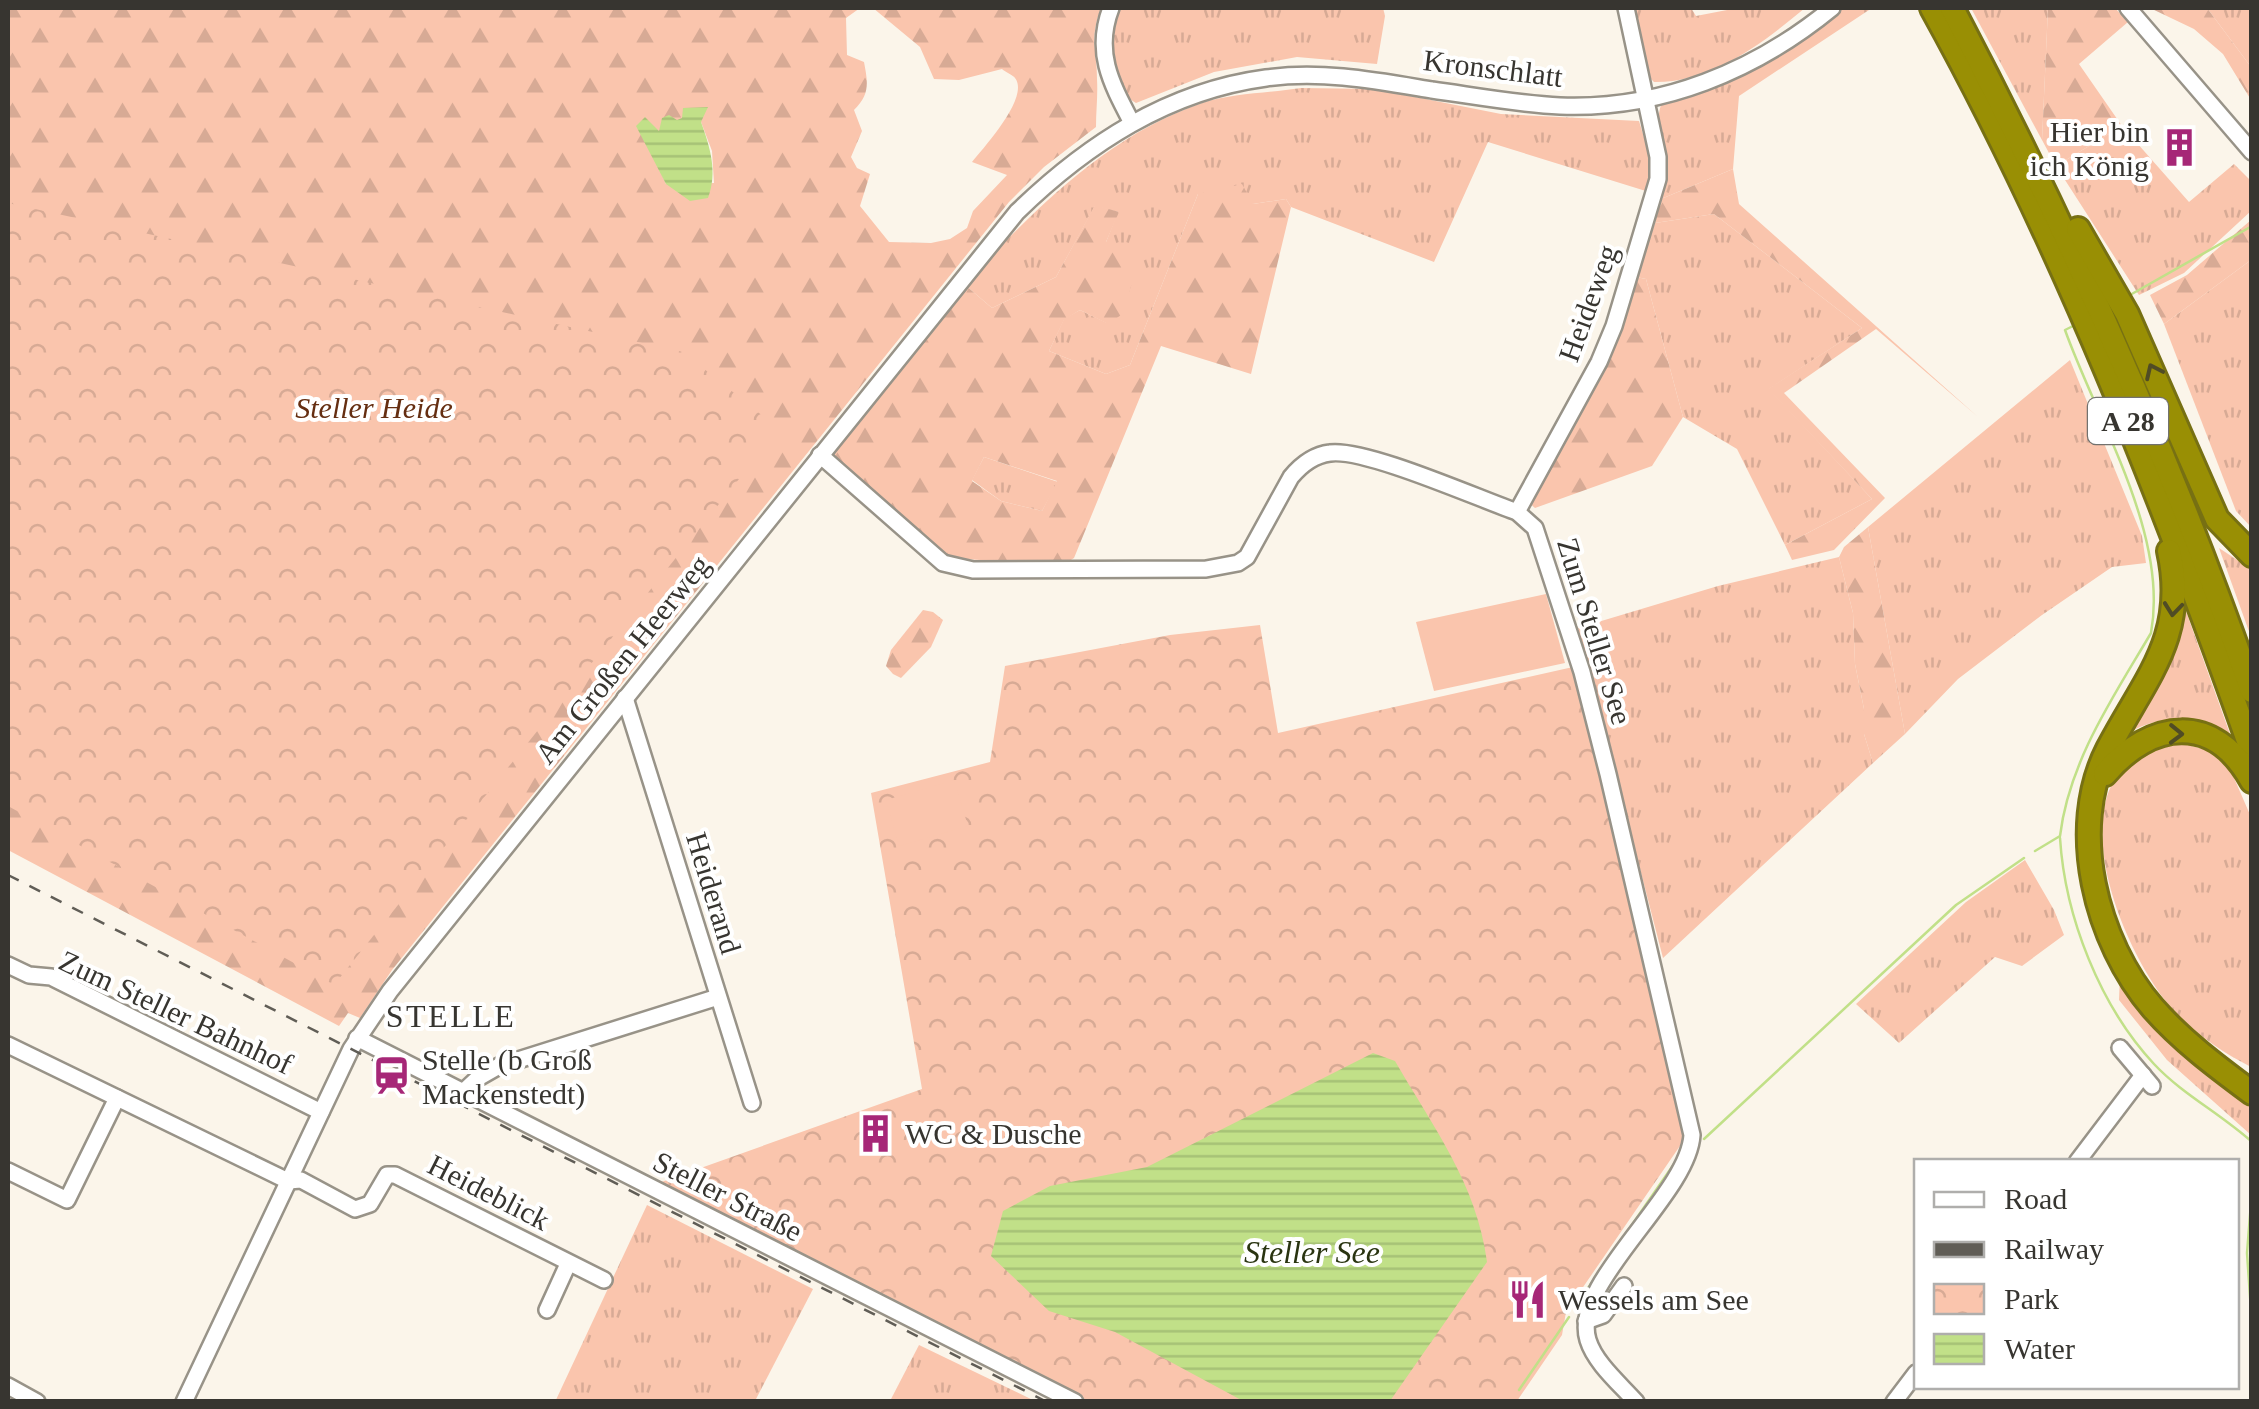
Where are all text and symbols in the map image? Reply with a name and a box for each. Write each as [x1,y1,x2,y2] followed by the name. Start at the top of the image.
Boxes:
[1422,43,1565,93] street label: Kronschlatt
[2030,115,2149,182] place label: Hier bin ich König
[2158,127,2200,169] building icon: Hier bin ich König
[1552,240,1624,366] street label: Heideweg
[2146,363,2166,381] one-way arrow
[295,391,453,424] park label: Steller Heide
[2088,398,2168,444] road number: A 28
[1551,534,1639,728] street label: Zum Steller See
[528,548,716,770] street label: Am Großen Heerweg
[2163,601,2184,617] one-way arrow
[2170,723,2185,745] one-way arrow
[680,828,748,958] street label: Heiderand
[54,944,298,1080] street label: Zum Steller Bahnhof
[386,998,516,1034] district label: STELLE
[422,1043,592,1111] place label: Stelle (b Groß Mackenstedt)
[371,1055,413,1097] station icon: Stelle (b Groß Mackenstedt)
[854,1112,896,1154] building icon: WC & Dusche
[905,1117,1082,1150] place label: WC & Dusche
[648,1144,808,1248] street label: Steller Straße
[423,1147,555,1237] street label: Heideblick
[1914,1159,2239,1389] legend
[2004,1182,2067,1215] text: Road
[2004,1232,2104,1265] text: Railway
[1244,1234,1380,1270] water label: Steller See
[1507,1278,1549,1320] restaurant icon: Wessels am See
[2004,1282,2059,1315] text: Park
[1558,1283,1749,1316] place label: Wessels am See
[2004,1332,2075,1365] text: Water

